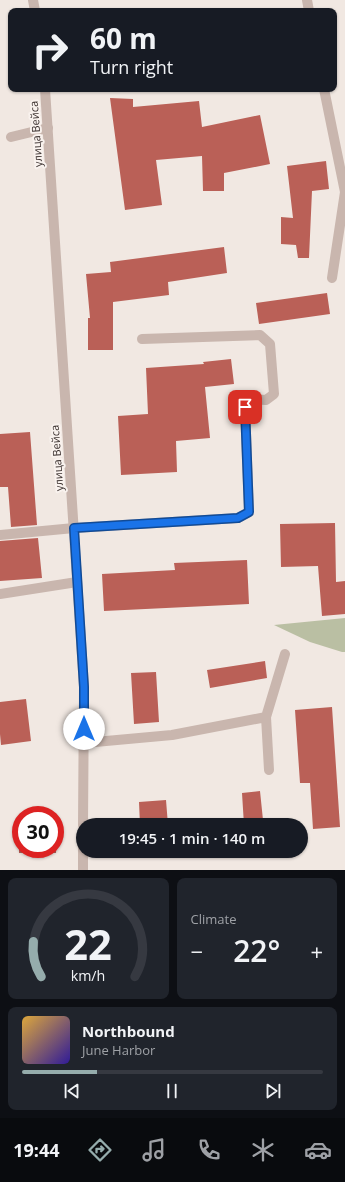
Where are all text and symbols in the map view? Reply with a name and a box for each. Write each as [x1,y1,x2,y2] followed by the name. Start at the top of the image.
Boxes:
[90,19,157,57] text: 60 m
[24,24,76,76] icon: right
[90,55,173,79] text: Turn right
[26,100,45,168] street label: улица Вейса
[228,390,262,424] pin
[234,396,256,418] icon: arrive
[47,424,66,492] street label: улица Вейса
[63,708,105,750] position arrow
[12,806,64,858] speed limit sign: 30
[119,828,265,848] text: 19:45 · 1 min · 140 m
[191,910,236,928] text: Climate
[64,915,112,971] text: 22
[233,930,280,971] text: 22°
[191,936,203,966] text: −
[310,936,323,966] text: +
[71,965,106,984] text: km/h
[82,1021,175,1041] text: Northbound
[82,1041,155,1059] text: June Harbor
[61,1080,83,1102] icon: previous
[161,1080,183,1102] icon: pause
[262,1080,284,1102] icon: next
[86,1136,114,1164] icon: directions
[140,1136,168,1164] icon: music
[195,1136,223,1164] icon: phone
[249,1136,277,1164] icon: climate
[304,1136,332,1164] icon: car
[13,1138,60,1162] text: 19:44

